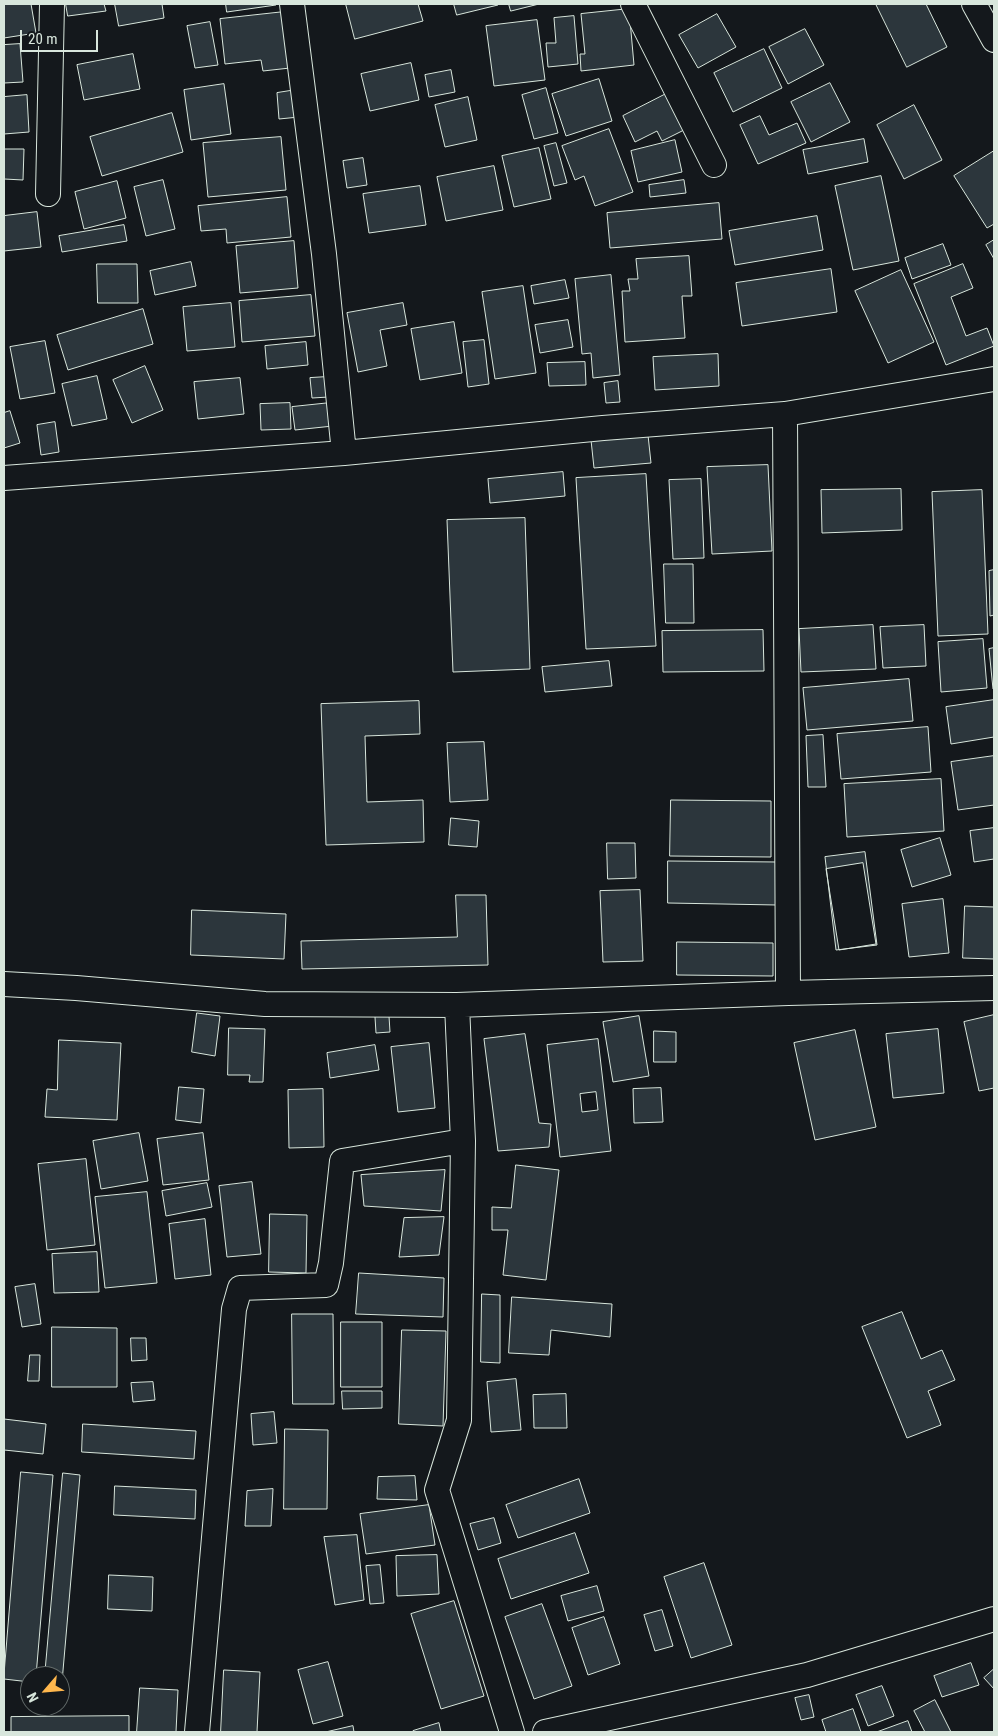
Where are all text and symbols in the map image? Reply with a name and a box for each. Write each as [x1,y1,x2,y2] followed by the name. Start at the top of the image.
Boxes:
[22,20,100,52] scale bar
[28,30,58,48] text: 20 m
[20,1666,70,1716] north arrow
[23,1690,42,1705] text: N

